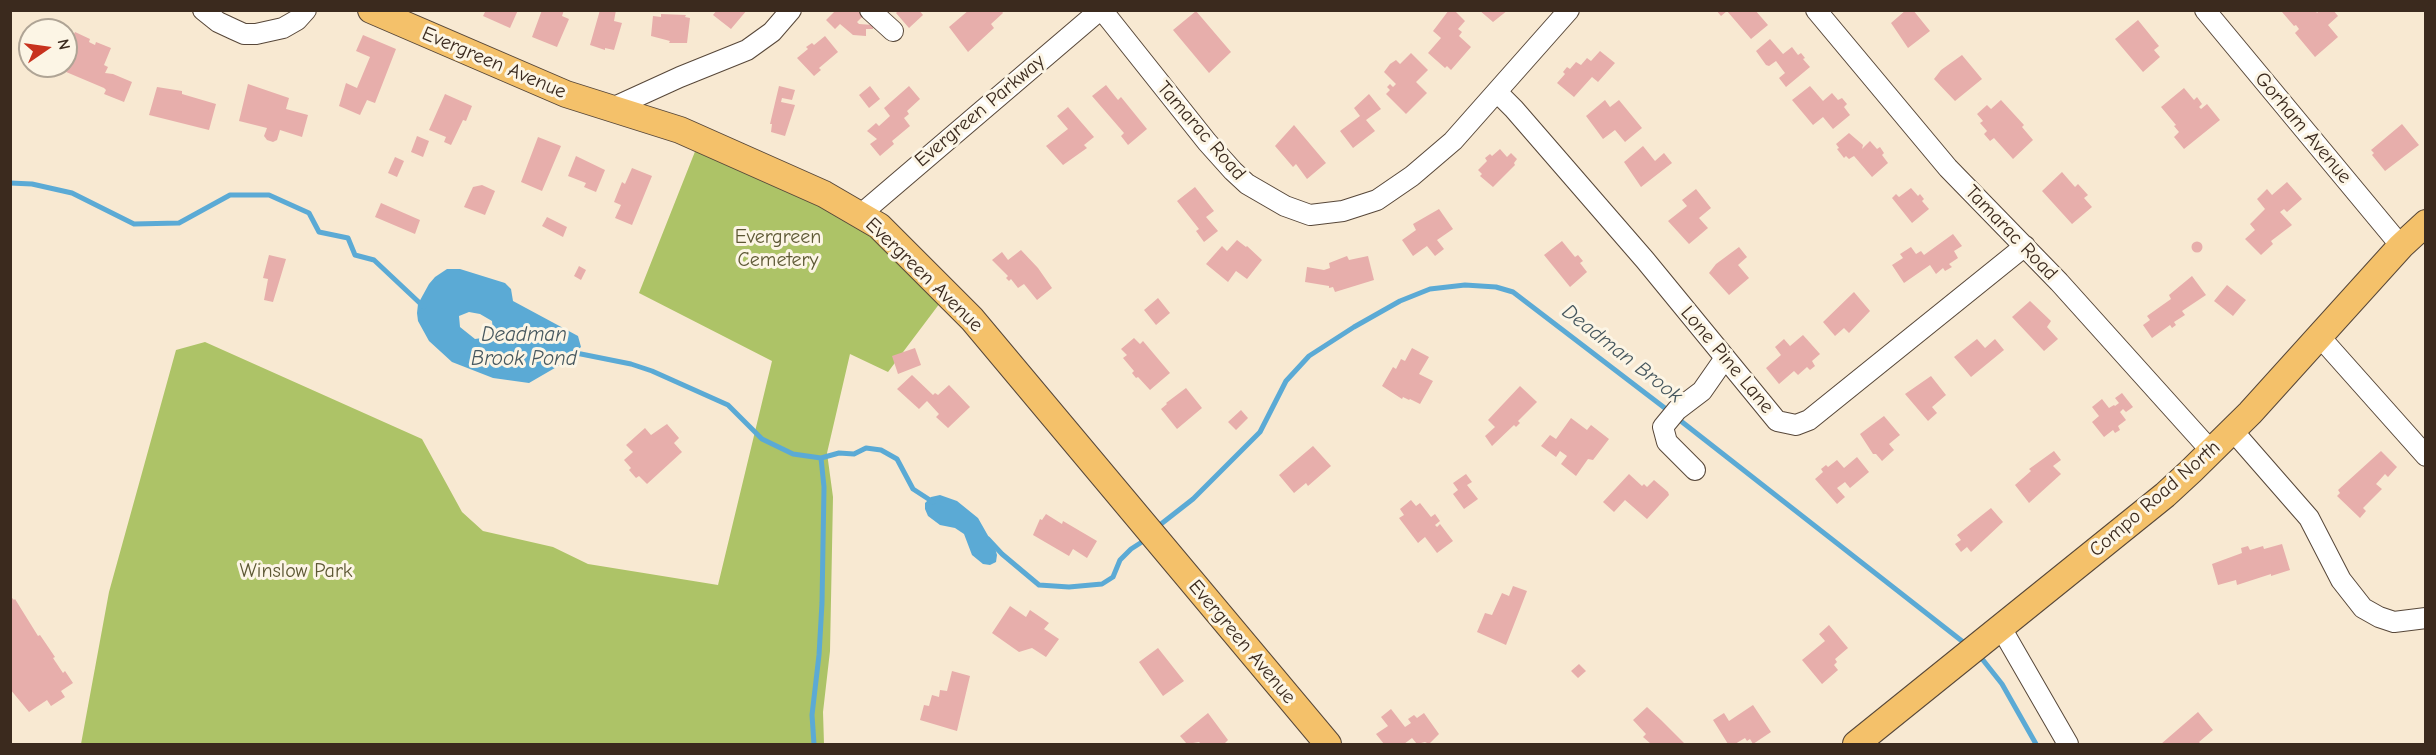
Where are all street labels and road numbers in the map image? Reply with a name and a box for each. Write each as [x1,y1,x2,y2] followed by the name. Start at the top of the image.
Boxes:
[418,22,570,104] street label: Evergreen Avenue
[910,50,1050,172] street label: Evergreen Parkway
[2249,67,2357,189] street label: Gorham Avenue
[1152,77,1250,185] street label: Tamarac Road
[1960,180,2062,286] street label: Tamarac Road
[860,213,988,337] street label: Evergreen Avenue
[1675,302,1779,418] street label: Lone Pine Lane
[2085,436,2225,562] street label: Compo Road North
[1183,575,1301,709] street label: Evergreen Avenue

